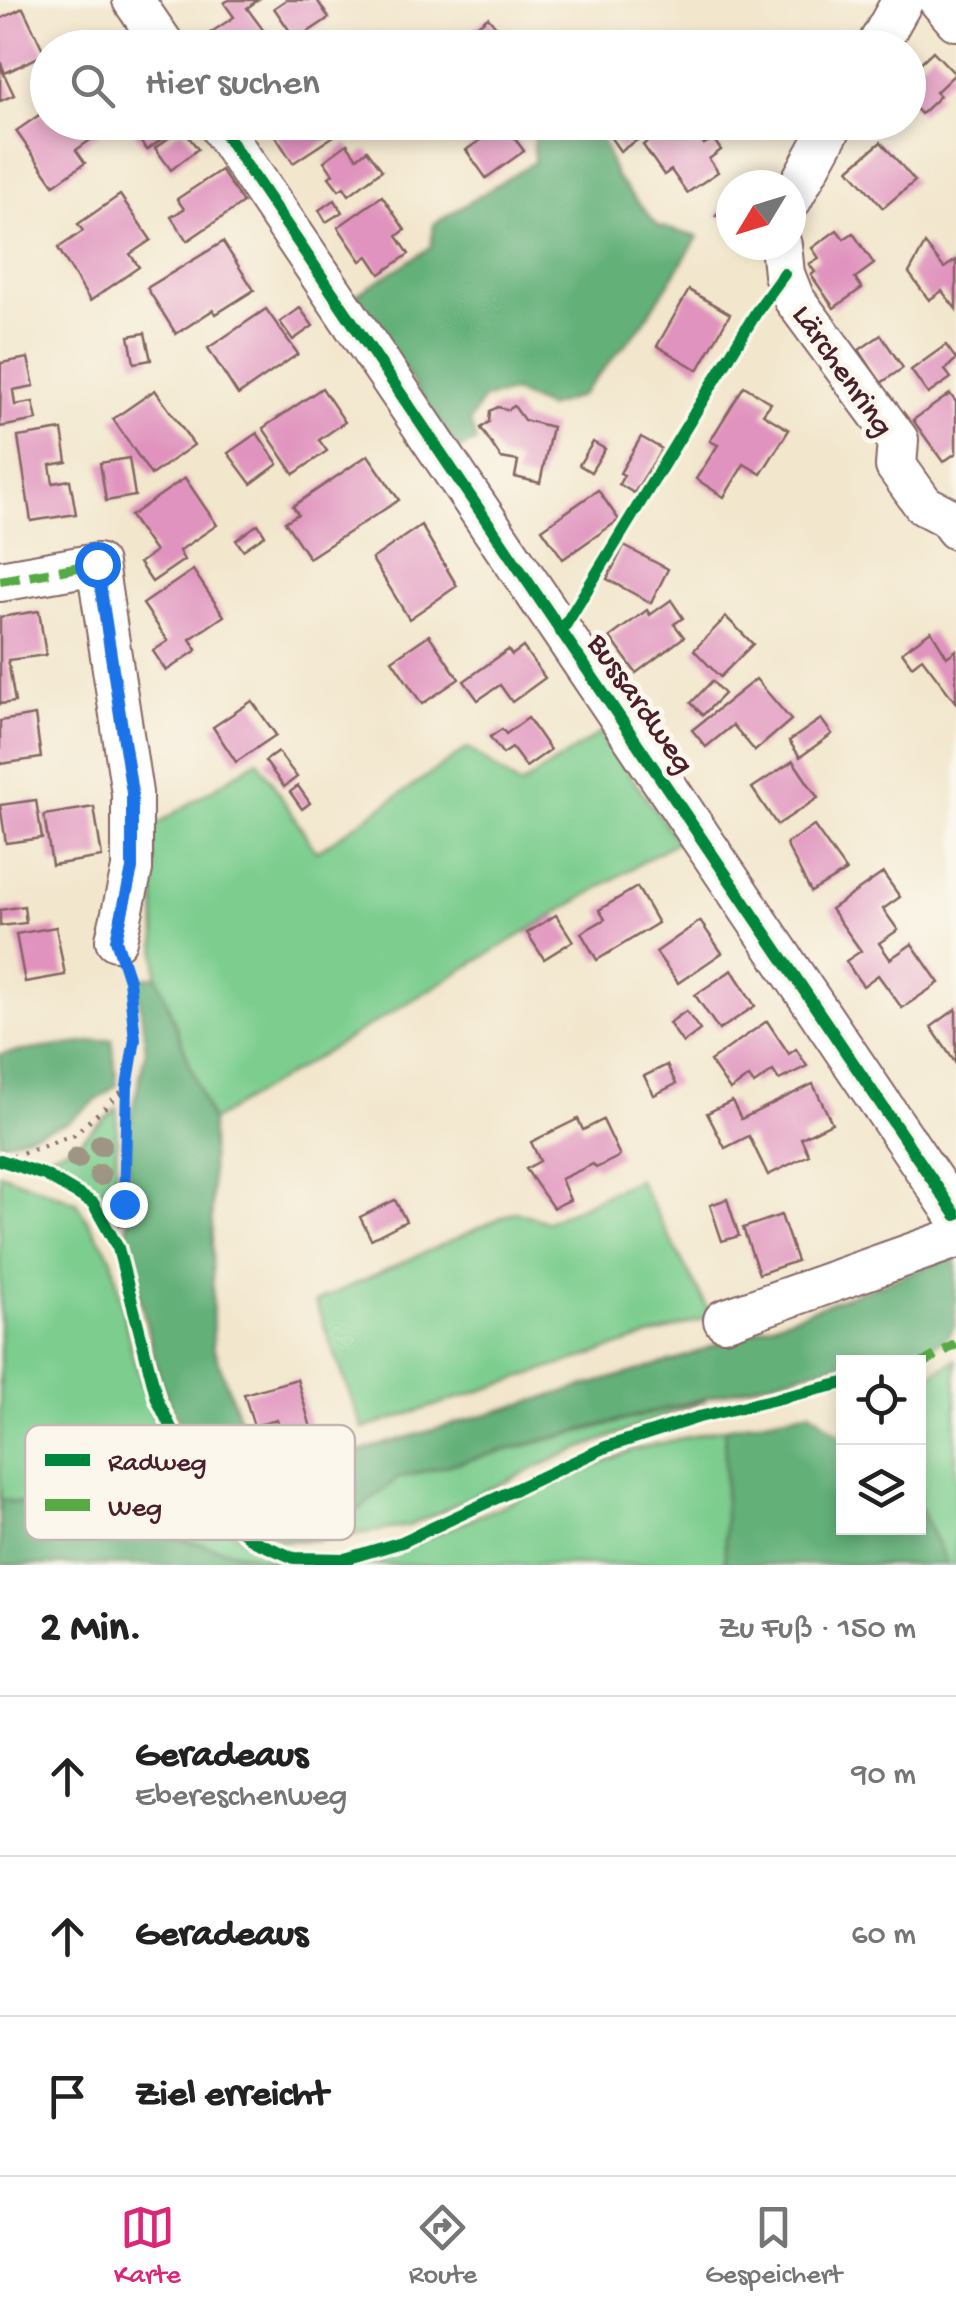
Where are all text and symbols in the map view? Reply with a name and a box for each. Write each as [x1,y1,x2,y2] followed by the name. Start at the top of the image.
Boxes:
[30,30,926,140] search box
[65,58,120,113] icon: search
[145,63,320,107] text: Hier suchen
[716,170,806,260] north arrow
[782,299,900,445] street label: Lärchenring
[75,542,121,588] route start
[576,627,701,782] street label: Bussardweg
[102,1182,148,1228] route end
[836,1355,926,1535] map controls
[836,1355,926,1445] button: locate
[25,1425,355,1540] legend
[836,1445,926,1535] button: layers
[108,1448,207,1481] text: Radweg
[108,1493,162,1526] text: Weg
[40,1606,142,1655] text: 2 Min.
[718,1611,916,1649] text: Zu Fuß · 150 m
[135,1735,308,1779] text: Geradeaus
[40,1749,95,1804] icon: ahead
[852,1757,916,1795] text: 90 m
[135,1779,347,1817] text: Ebereschenweg
[40,1909,95,1964] icon: ahead
[135,1914,308,1958] text: Geradeaus
[851,1917,916,1955] text: 60 m
[40,2069,95,2124] icon: arrive
[135,2074,328,2118] text: Ziel erreicht
[114,2200,181,2293] tab: Karte
[409,2200,477,2293] tab: Route
[705,2200,842,2293] tab: Gespeichert

